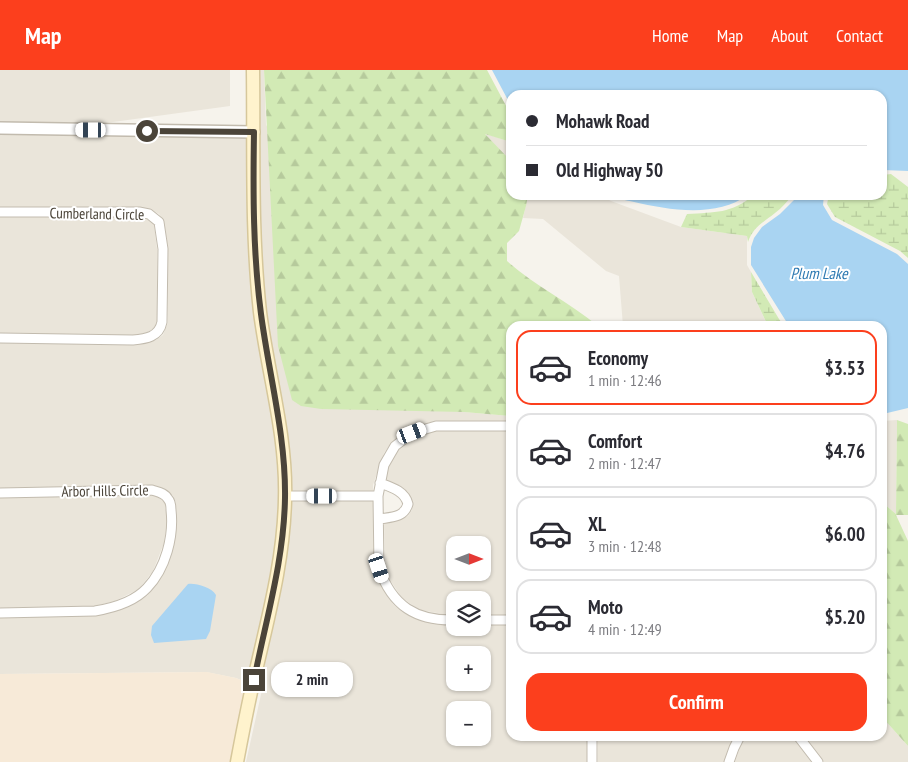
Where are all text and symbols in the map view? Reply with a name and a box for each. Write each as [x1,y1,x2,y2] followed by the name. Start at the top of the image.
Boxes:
[25,20,62,51] text: Map
[652,24,689,47] text: Home
[717,24,743,47] text: Map
[771,24,808,47] text: About
[836,24,883,47] text: Contact
[556,109,650,133] text: Mohawk Road
[136,120,158,142] route start
[76,123,106,138] car
[556,158,663,182] text: Old Highway 50
[49,203,145,224] street label: Cumberland Circle
[790,263,849,283] water label: Plum Lake
[528,345,573,390] icon: car
[588,346,648,370] text: Economy
[825,356,865,380] text: $3.53
[588,370,662,390] text: 1 min · 12:46
[395,421,428,445] car
[528,428,573,473] icon: car
[588,429,642,453] text: Comfort
[825,439,865,463] text: $4.76
[588,453,662,473] text: 2 min · 12:47
[61,480,149,501] street label: Arbor Hills Circle
[307,489,337,504] car
[528,511,573,556] icon: car
[588,512,606,536] text: XL
[825,522,865,546] text: $6.00
[446,536,491,581] north arrow
[446,536,491,746] map controls
[588,536,662,556] text: 3 min · 12:48
[367,551,390,585] car
[446,591,491,636] button: layers
[528,594,573,639] icon: car
[588,595,623,619] text: Moto
[825,605,865,629] text: $5.20
[588,619,662,639] text: 4 min · 12:49
[446,646,491,691] button: +
[272,662,354,698] callout: 2 min
[243,669,265,691] route end
[296,669,328,689] text: 2 min
[526,673,867,731] button: Confirm
[446,701,491,746] button: −

